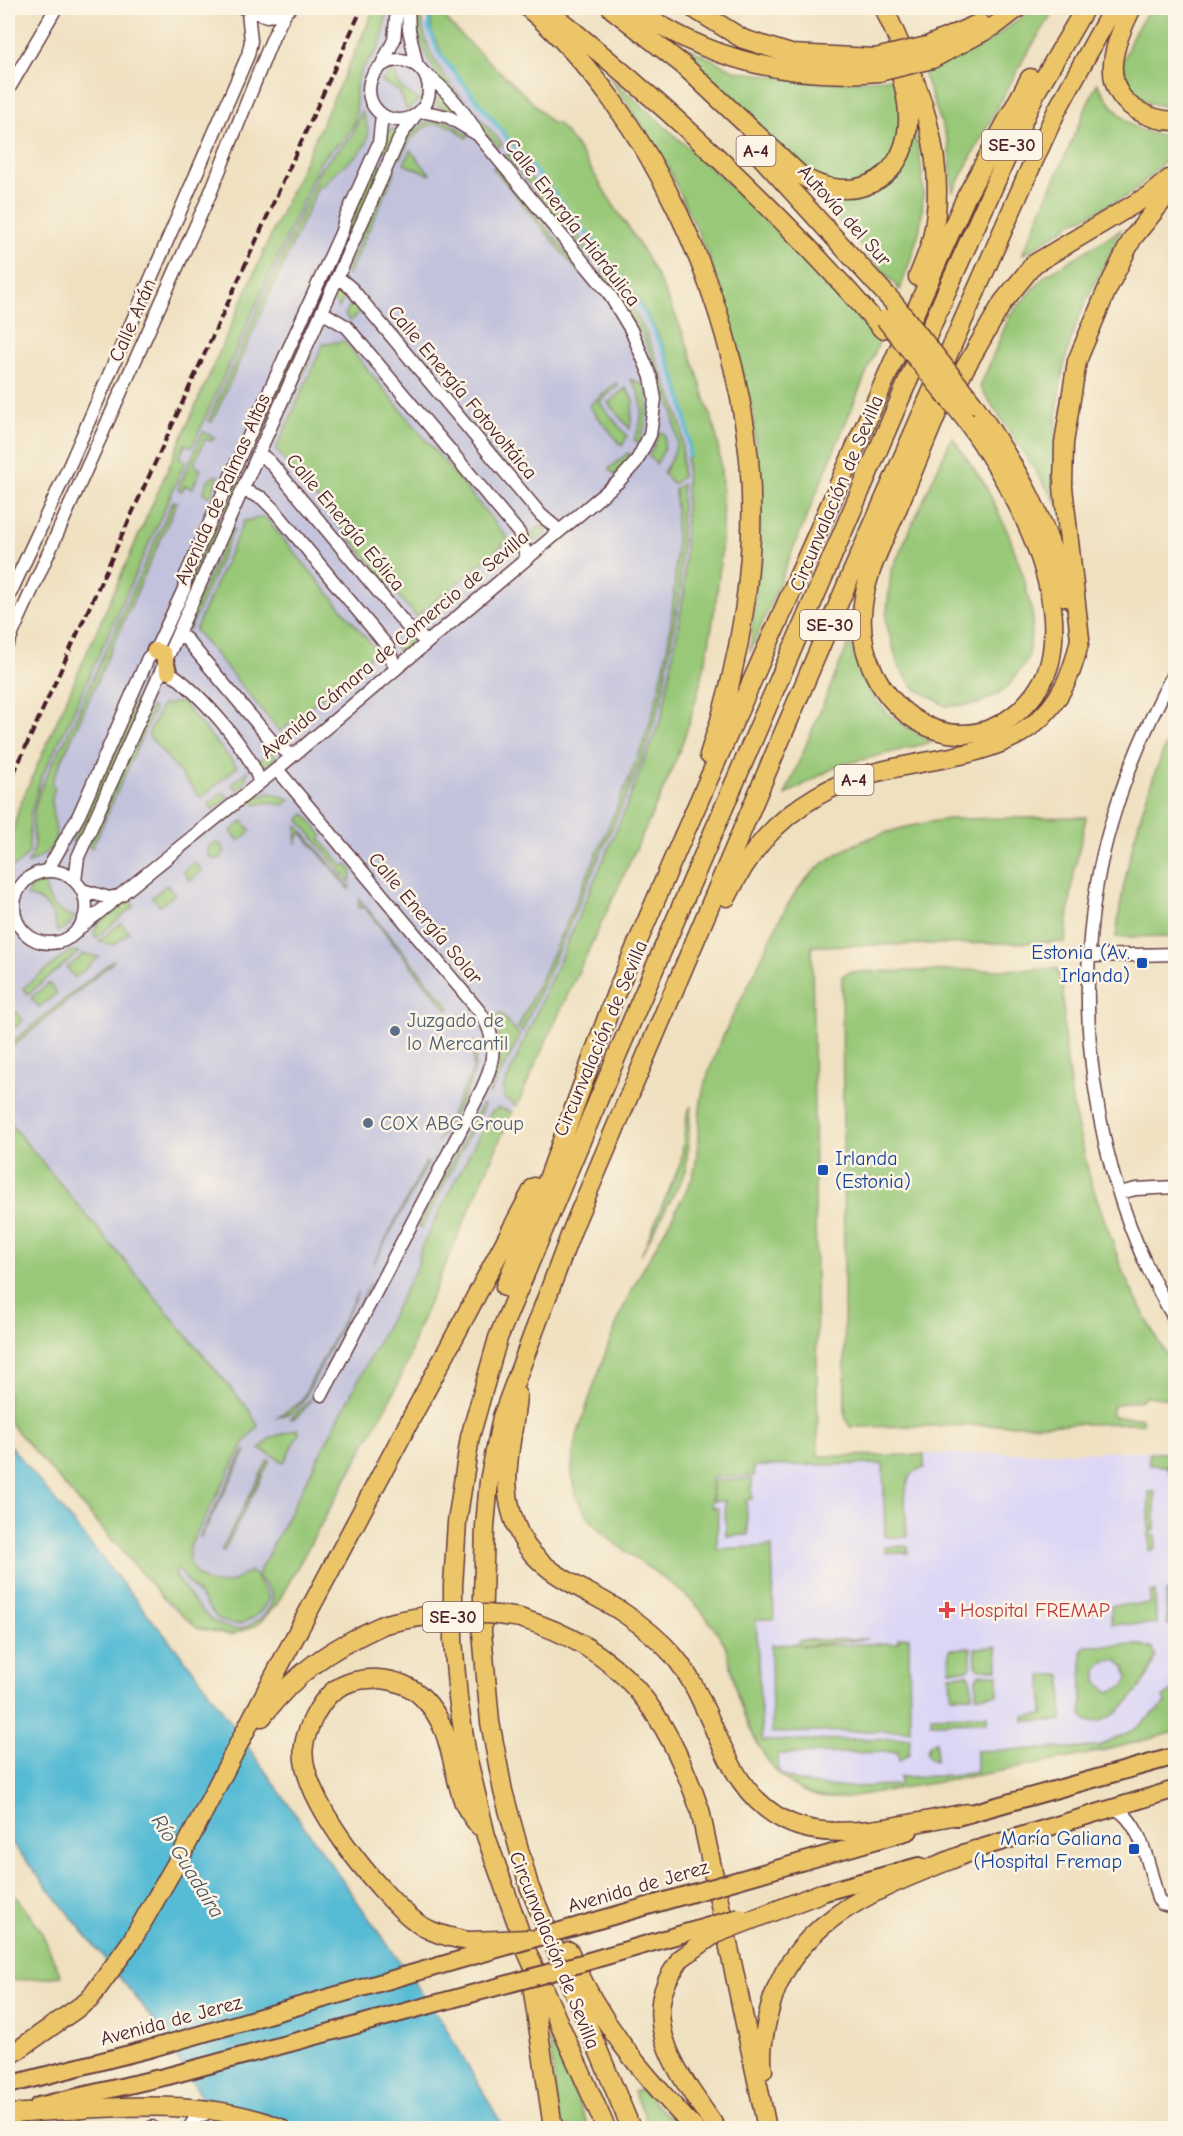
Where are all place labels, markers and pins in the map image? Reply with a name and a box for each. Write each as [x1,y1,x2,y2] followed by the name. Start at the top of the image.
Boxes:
[1031,941,1130,987] place label: Estonia (Av. Irlanda)
[1135,956,1149,970] marker: Estonia (Av. Irlanda)
[407,1009,508,1055] place label: Juzgado de lo Mercantil
[388,1024,402,1038] marker: Juzgado de lo Mercantil
[380,1112,524,1135] place label: COX ABG Group
[361,1116,375,1130] marker: COX ABG Group
[835,1147,911,1193] place label: Irlanda (Estonia)
[816,1163,830,1177] marker: Irlanda (Estonia)
[960,1599,1110,1622] place label: Hospital FREMAP
[938,1601,956,1619] marker: Hospital FREMAP
[974,1827,1122,1873] place label: María Galiana (Hospital Fremap
[1127,1842,1141,1856] marker: María Galiana (Hospital Fremap

